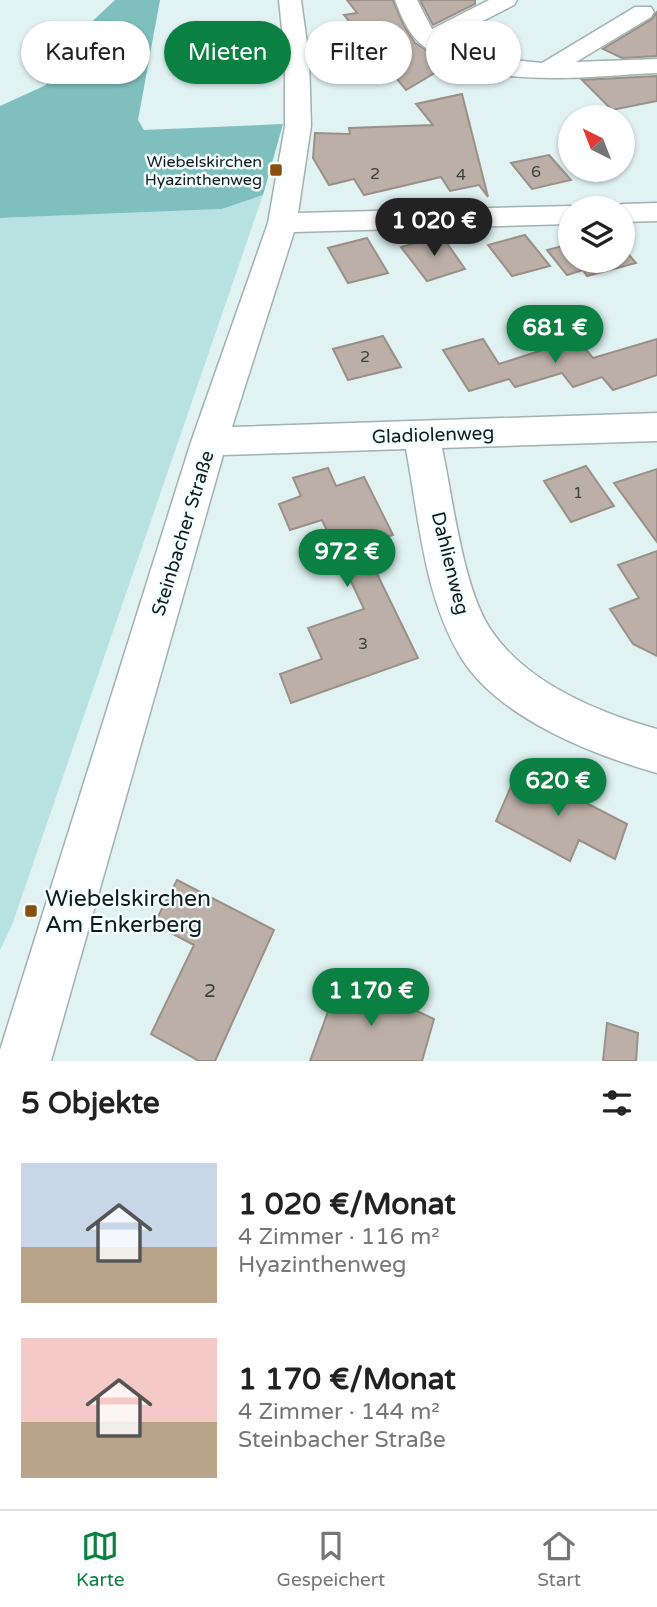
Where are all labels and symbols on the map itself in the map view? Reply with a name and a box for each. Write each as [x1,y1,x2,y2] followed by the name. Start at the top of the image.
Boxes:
[558,105,635,182] north arrow
[145,152,262,190] place label: Wiebelskirchen Hyazinthenweg
[268,162,284,178] marker: Wiebelskirchen Hyazinthenweg
[531,162,541,182] house number: 6
[370,164,380,184] house number: 2
[456,165,466,185] house number: 4
[369,198,499,258] pin: 1 020 €
[506,306,604,365] pin: 681 €
[360,347,370,367] house number: 2
[371,422,495,448] street label: Gladiolenweg
[147,448,219,619] street label: Steinbacher Straße
[573,483,583,503] house number: 1
[427,509,473,617] street label: Dahlienweg
[298,530,396,589] pin: 972 €
[358,634,368,654] house number: 3
[509,758,607,818] pin: 620 €
[45,885,211,939] place label: Wiebelskirchen Am Enkerberg
[23,903,39,919] marker: Wiebelskirchen Am Enkerberg
[306,968,436,1028] pin: 1 170 €
[204,980,216,1002] house number: 2

